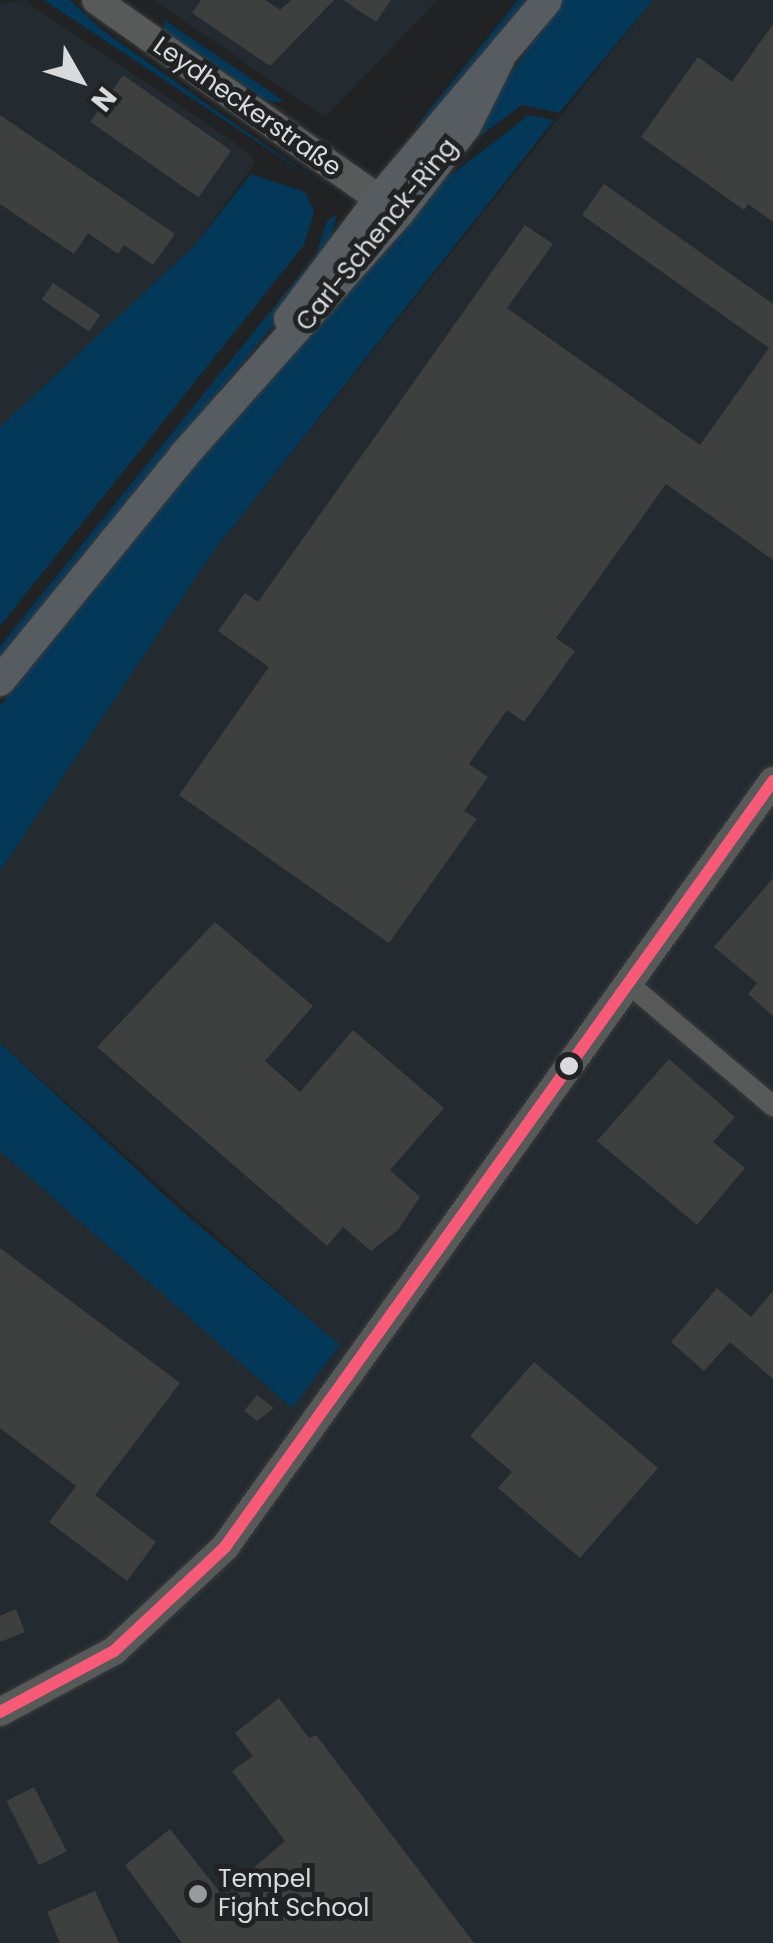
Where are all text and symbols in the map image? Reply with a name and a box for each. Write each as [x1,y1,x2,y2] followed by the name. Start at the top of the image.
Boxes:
[30,30,130,130] north arrow
[147,31,347,183] street label: Leydheckerstraße
[82,79,125,120] text: N
[290,133,464,337] street label: Carl-Schenck-Ring
[559,1056,579,1076] unlabelled marker
[218,1865,369,1924] place label: Tempel Fight School
[187,1883,209,1905] marker: Tempel Fight School

